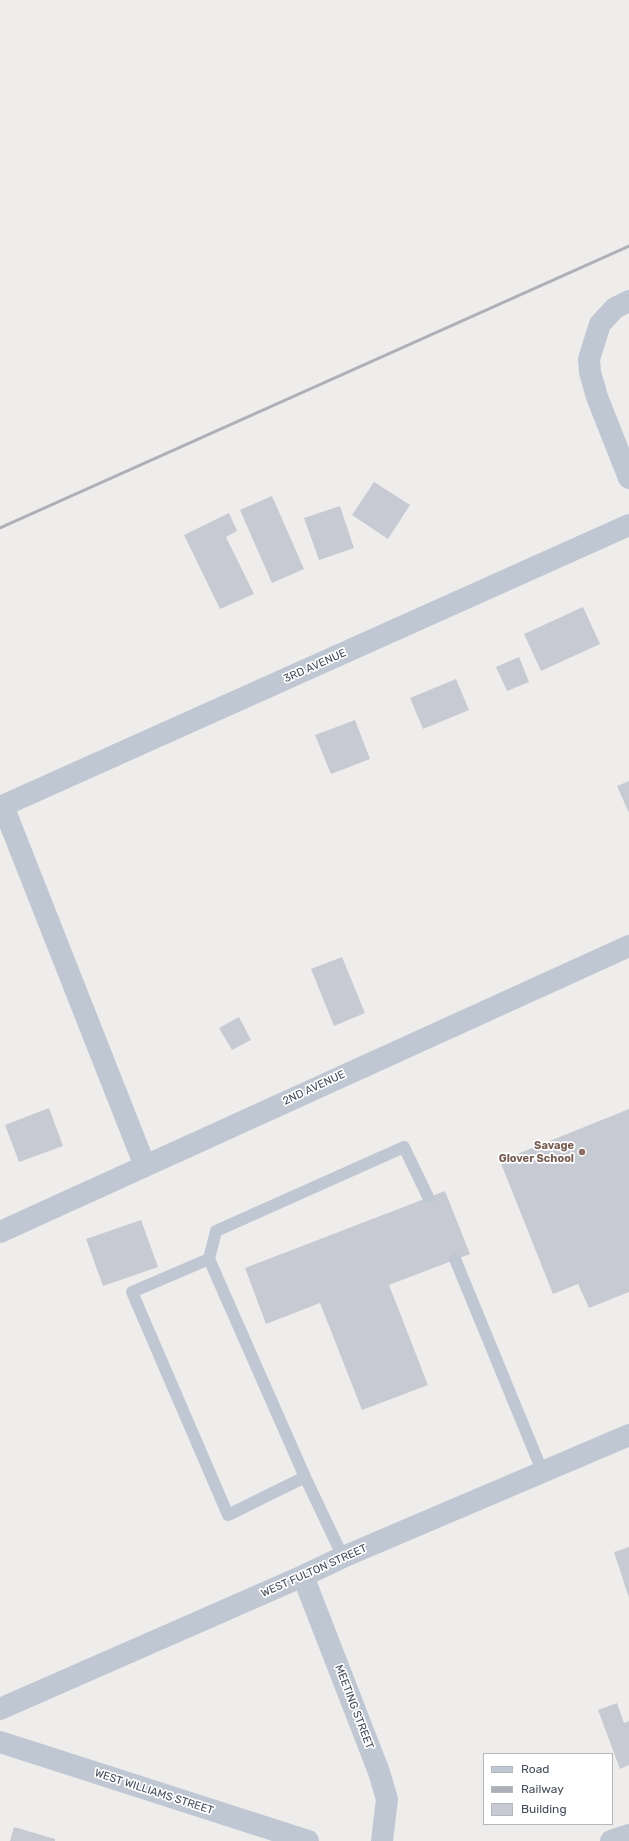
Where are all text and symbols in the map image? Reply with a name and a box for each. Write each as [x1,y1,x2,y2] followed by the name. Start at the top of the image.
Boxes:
[282,646,348,686] street label: 3RD AVENUE
[281,1068,347,1108] street label: 2ND AVENUE
[499,1139,574,1165] place label: Savage Glover School
[577,1147,587,1157] marker: Savage Glover School
[259,1542,369,1600] street label: WEST FULTON STREET
[332,1663,376,1751] street label: MEETING STREET
[483,1753,613,1825] legend
[521,1762,549,1776] text: Road
[93,1767,215,1817] street label: WEST WILLIAMS STREET
[521,1782,564,1796] text: Railway
[521,1802,567,1816] text: Building

